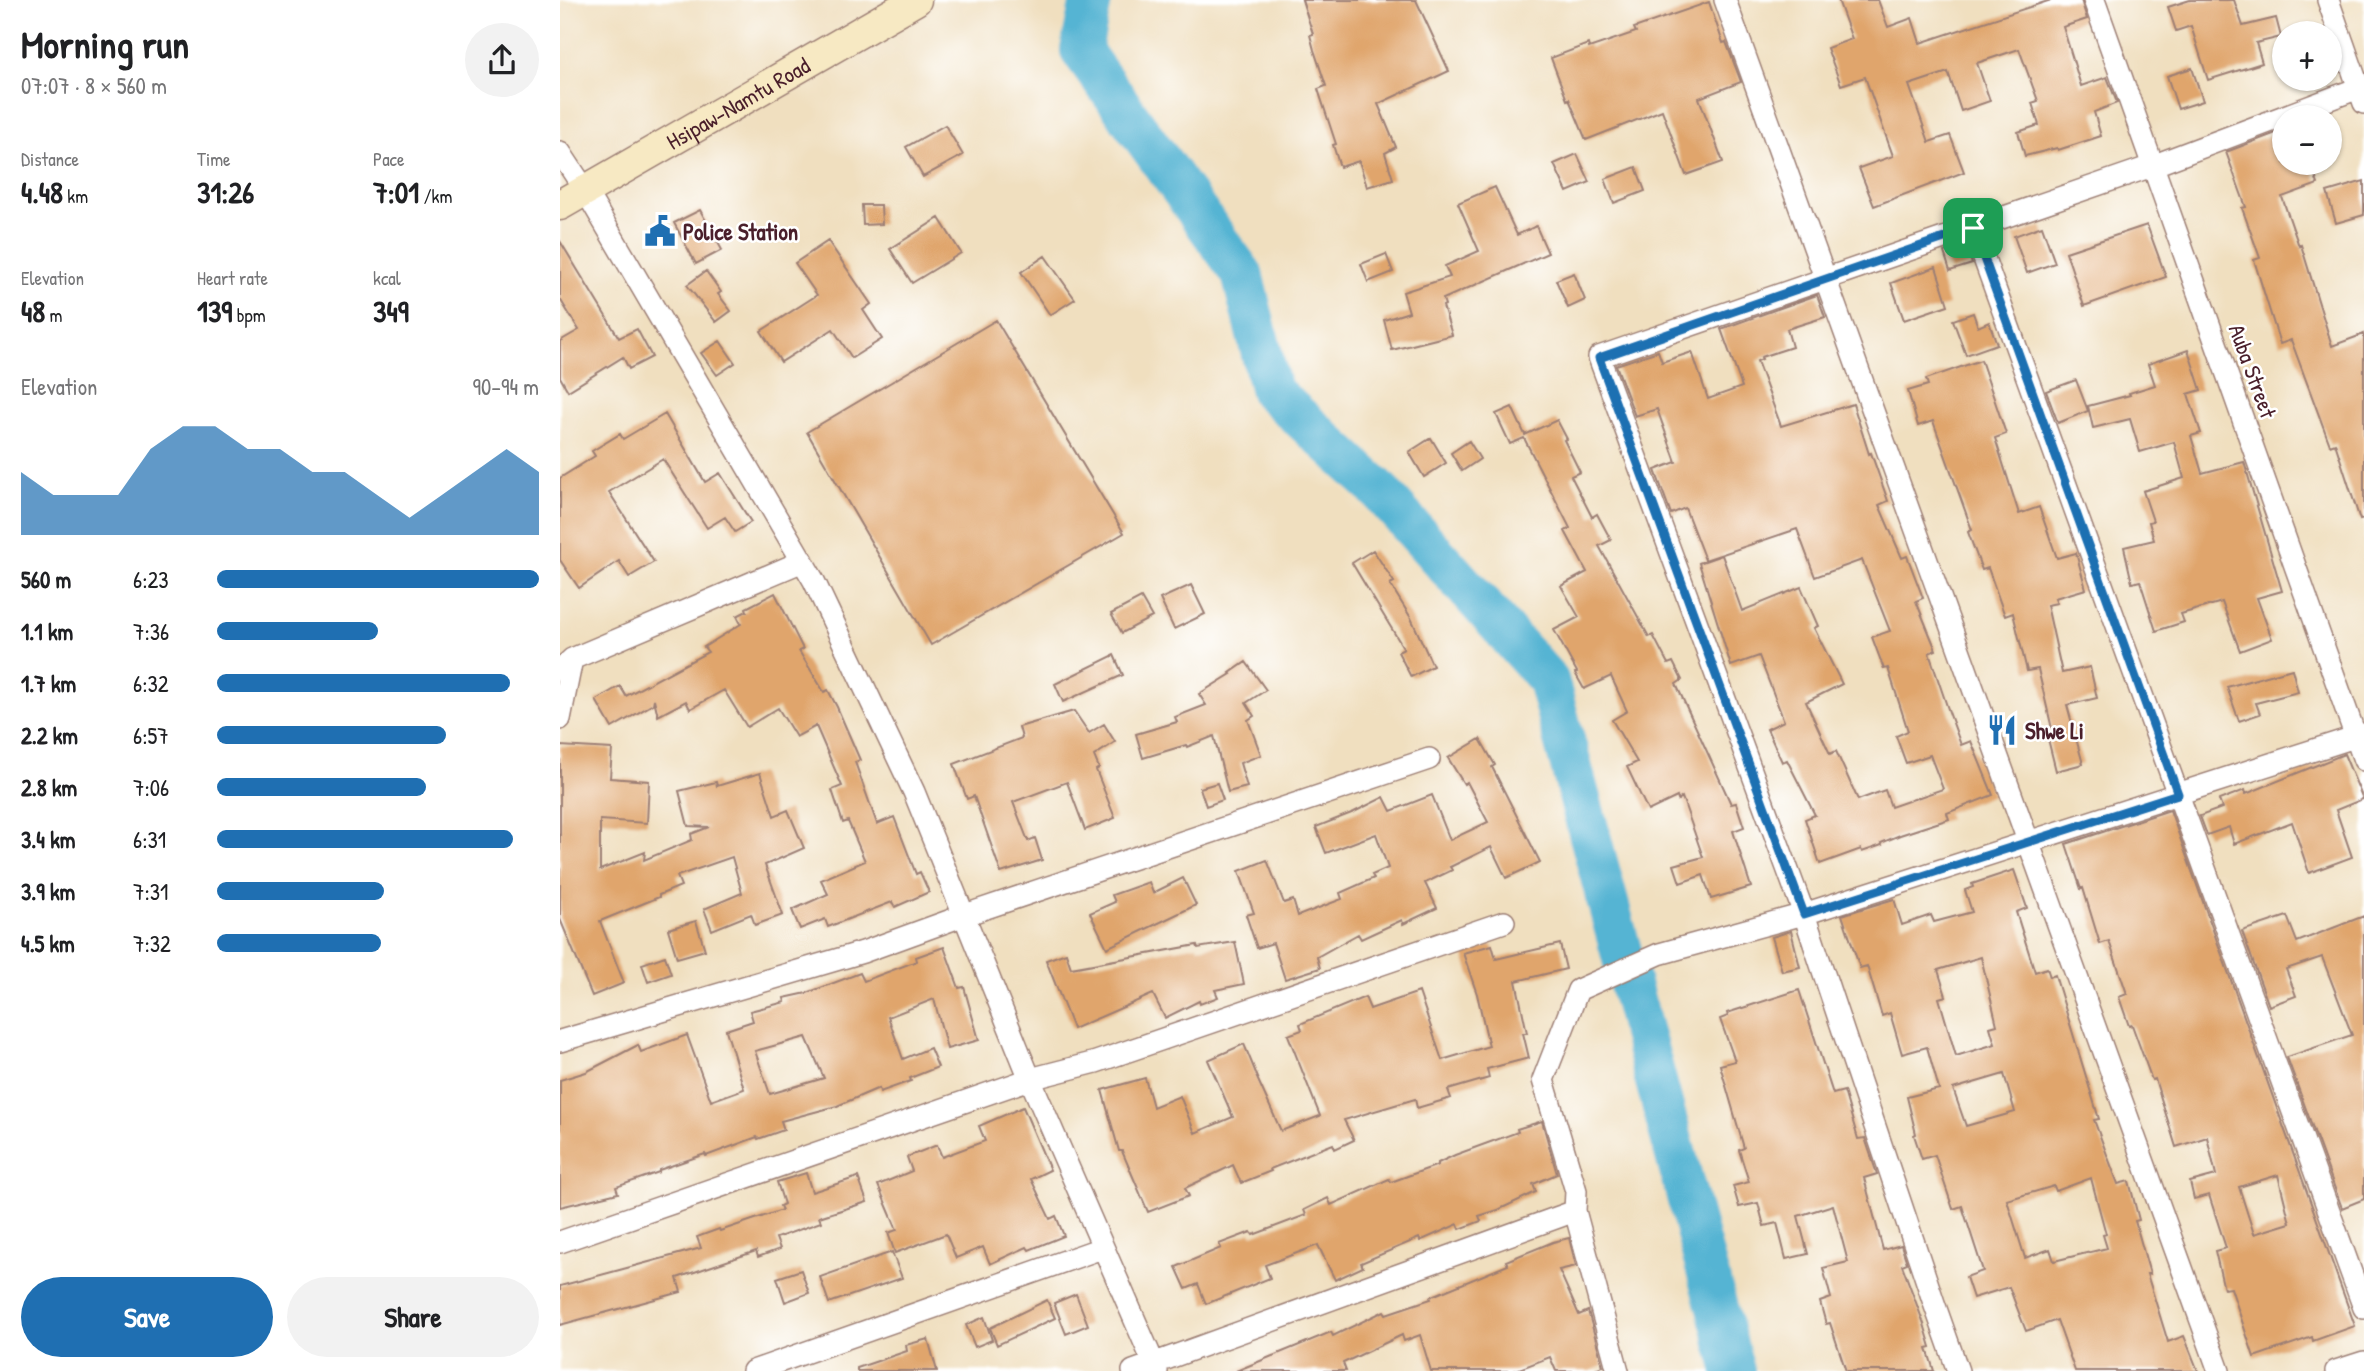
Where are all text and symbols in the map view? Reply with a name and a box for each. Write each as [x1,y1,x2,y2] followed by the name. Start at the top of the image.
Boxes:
[21,18,189,70] text: Morning run
[2272,21,2342,175] map controls
[2272,21,2342,91] button: +
[465,23,539,97] button: share
[660,49,815,156] street label: Hsipaw-Namtu Road
[21,70,167,101] text: 07:07 · 8 × 560 m
[2272,105,2342,175] button: −
[21,146,79,172] text: Distance
[197,146,231,172] text: Time
[373,146,405,172] text: Pace
[21,172,63,212] text: 4.48
[197,172,254,212] text: 31:26
[373,172,419,212] text: 7:01
[63,183,88,209] text: km
[419,183,452,209] text: /km
[1943,198,2003,258] pin
[1954,209,1992,247] icon: arrive
[643,214,677,248] public building icon: Police Station
[683,216,798,247] place label: Police Station
[21,265,84,291] text: Elevation
[197,265,268,291] text: Heart rate
[373,265,401,291] text: kcal
[21,291,45,331] text: 48
[197,291,232,331] text: 139
[373,291,409,331] text: 349
[45,302,63,328] text: m
[232,302,266,328] text: bpm
[2222,320,2285,423] street label: Auba Street
[21,371,97,402] text: Elevation
[473,371,539,402] text: 90–94 m
[21,564,71,595] text: 560 m
[133,564,169,595] text: 6:23
[21,616,73,647] text: 1.1 km
[133,616,169,647] text: 7:36
[21,668,76,699] text: 1.7 km
[133,668,169,699] text: 6:32
[1985,713,2019,747] restaurant icon: Shwe Li
[2025,715,2084,746] place label: Shwe Li
[21,720,78,751] text: 2.2 km
[133,720,169,751] text: 6:57
[21,772,77,803] text: 2.8 km
[133,772,169,803] text: 7:06
[21,824,75,855] text: 3.4 km
[133,824,166,855] text: 6:31
[21,876,75,907] text: 3.9 km
[133,876,168,907] text: 7:31
[21,928,75,959] text: 4.5 km
[133,928,171,959] text: 7:32
[21,1277,273,1357] button: Save
[287,1277,539,1357] button: Share

